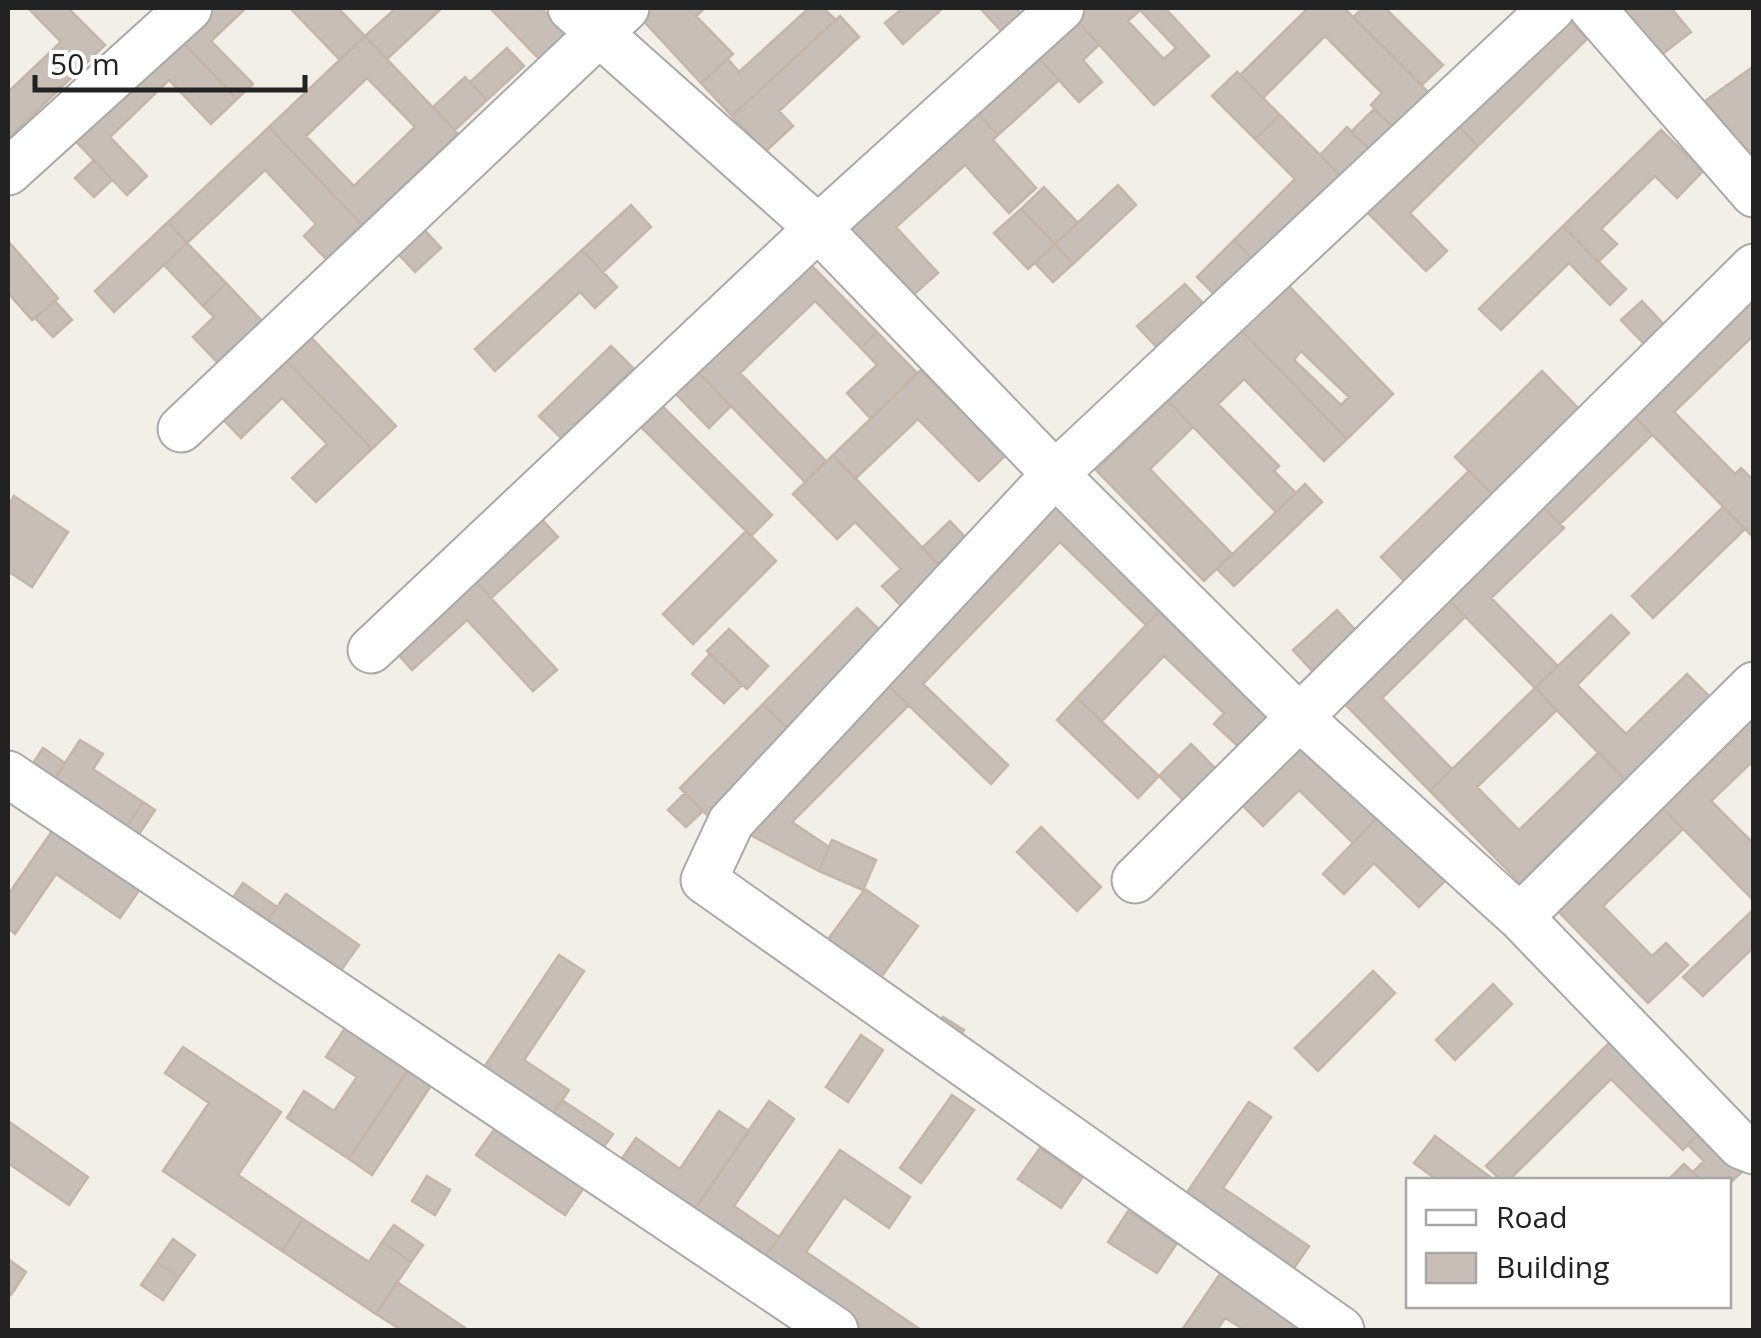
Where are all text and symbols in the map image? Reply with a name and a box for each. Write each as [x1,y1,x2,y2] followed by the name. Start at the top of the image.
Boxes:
[35,30,305,92] scale bar
[50,43,120,84] text: 50 m
[1406,1178,1731,1308] legend
[1496,1196,1568,1237] text: Road
[1496,1246,1610,1287] text: Building

